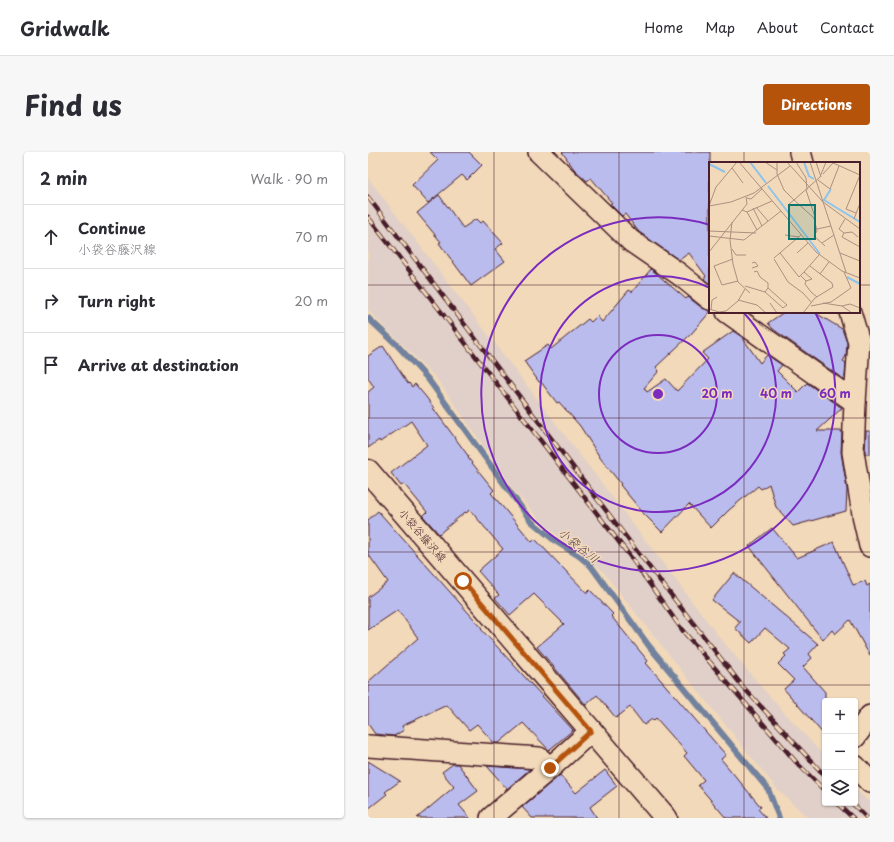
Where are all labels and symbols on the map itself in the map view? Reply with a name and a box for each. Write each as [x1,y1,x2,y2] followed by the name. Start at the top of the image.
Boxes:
[709,162,860,313] inset map
[701,384,733,402] text: 20 m
[760,384,792,402] text: 40 m
[819,384,851,402] text: 60 m
[651,387,665,401] centre of rings
[395,505,451,565] street label: 小袋谷藤沢線
[555,523,603,567] water label: 小袋谷川
[454,572,472,590] route start
[541,759,559,777] route end

